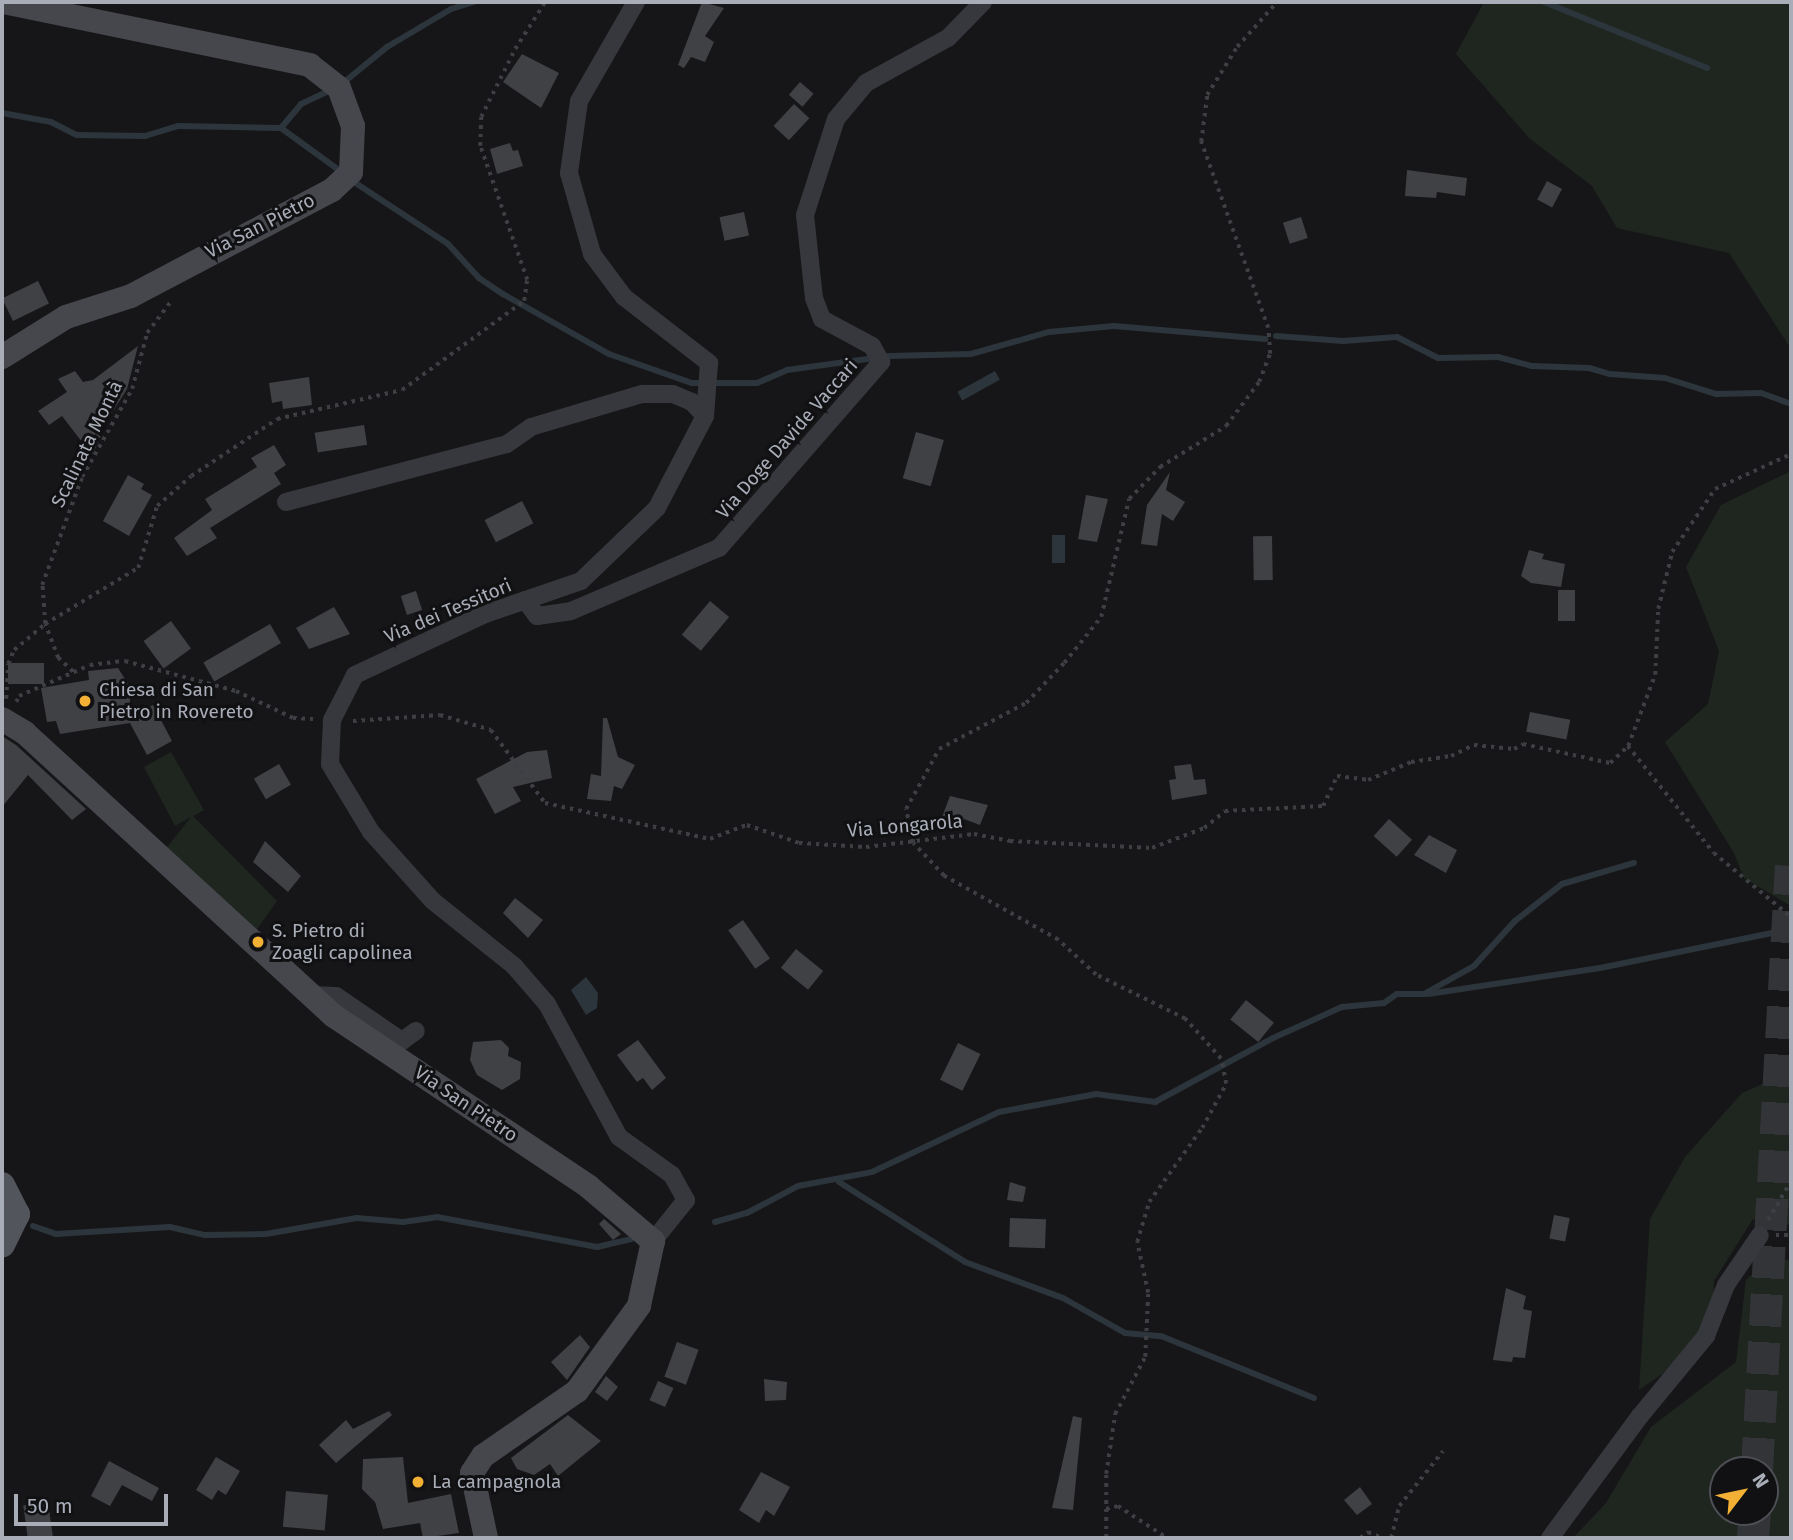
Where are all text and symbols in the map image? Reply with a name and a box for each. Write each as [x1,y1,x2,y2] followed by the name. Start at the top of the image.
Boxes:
[202,189,318,263] street label: Via San Pietro
[712,355,862,523] street label: Via Doge Davide Vaccari
[47,377,127,511] street label: Scalinata Montà
[381,574,515,648] street label: Via dei Tessitori
[99,679,254,723] place label: Chiesa di San Pietro in Rovereto
[77,693,93,709] marker: Chiesa di San Pietro in Rovereto
[846,810,964,842] street label: Via Longarola
[272,920,413,964] place label: S. Pietro di Zoagli capolinea
[250,934,266,950] marker: S. Pietro di Zoagli capolinea
[410,1061,522,1147] street label: Via San Pietro
[1709,1456,1779,1526] north arrow
[1747,1469,1774,1492] text: N
[432,1471,561,1493] place label: La campagnola
[410,1474,426,1490] marker: La campagnola
[18,1480,172,1524] scale bar
[27,1493,73,1519] text: 50 m

